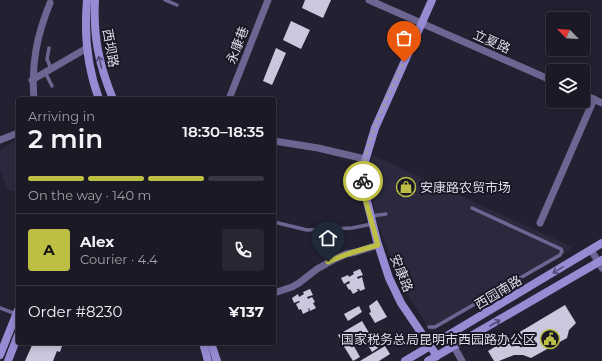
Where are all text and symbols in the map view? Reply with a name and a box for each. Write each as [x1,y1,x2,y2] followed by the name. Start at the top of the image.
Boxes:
[546,12,590,56] north arrow
[546,12,590,108] map controls
[387,21,421,62] pin
[223,24,251,66] street label: 永康巷
[471,26,513,56] street label: 立夏路
[100,27,122,69] street label: 西坝路
[393,27,415,49] icon: bag
[96,56,103,69] one-way arrow
[546,64,590,108] button: layers
[28,108,95,124] text: Arriving in
[182,122,264,141] text: 18:30–18:35
[28,123,103,155] text: 2 min
[343,161,383,201] courier
[352,170,374,192] icon: bike
[395,176,417,198] shop icon: 安康路农贸市场
[420,179,511,195] place label: 安康路农贸市场
[28,187,151,203] text: On the way · 140 m
[311,221,345,262] pin
[317,227,339,249] icon: home
[222,229,264,271] button: phone
[80,232,114,251] text: Alex
[43,240,55,259] text: A
[80,251,158,267] text: Courier · 4.4
[387,252,417,294] street label: 安康路
[552,266,564,274] one-way arrow
[472,272,524,312] street label: 西园南路
[28,302,123,321] text: Order #8230
[229,302,264,321] text: ¥137
[489,318,501,326] one-way arrow
[539,328,561,350] public building icon: 国家税务总局昆明市西园路办公区
[341,331,536,347] place label: 国家税务总局昆明市西园路办公区

